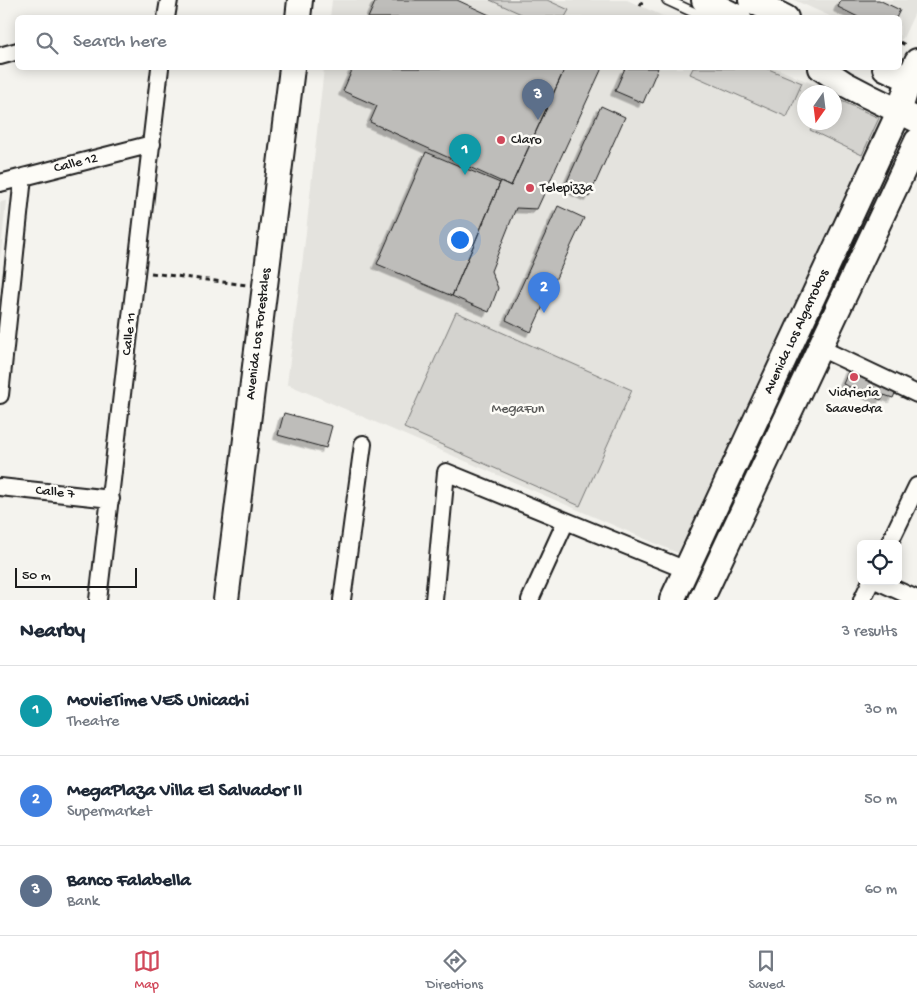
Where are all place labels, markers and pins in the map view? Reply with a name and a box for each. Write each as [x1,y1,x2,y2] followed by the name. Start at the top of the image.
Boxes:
[522,79,554,120] pin: 3
[511,132,542,149] place label: Claro
[449,134,481,175] pin: 1
[495,134,507,146] marker: Claro
[539,180,594,197] place label: Telepizza
[524,182,536,194] marker: Telepizza
[528,272,560,313] pin: 2
[848,371,860,383] marker: Vidrieria Saavedra
[826,385,883,418] place label: Vidrieria Saavedra

